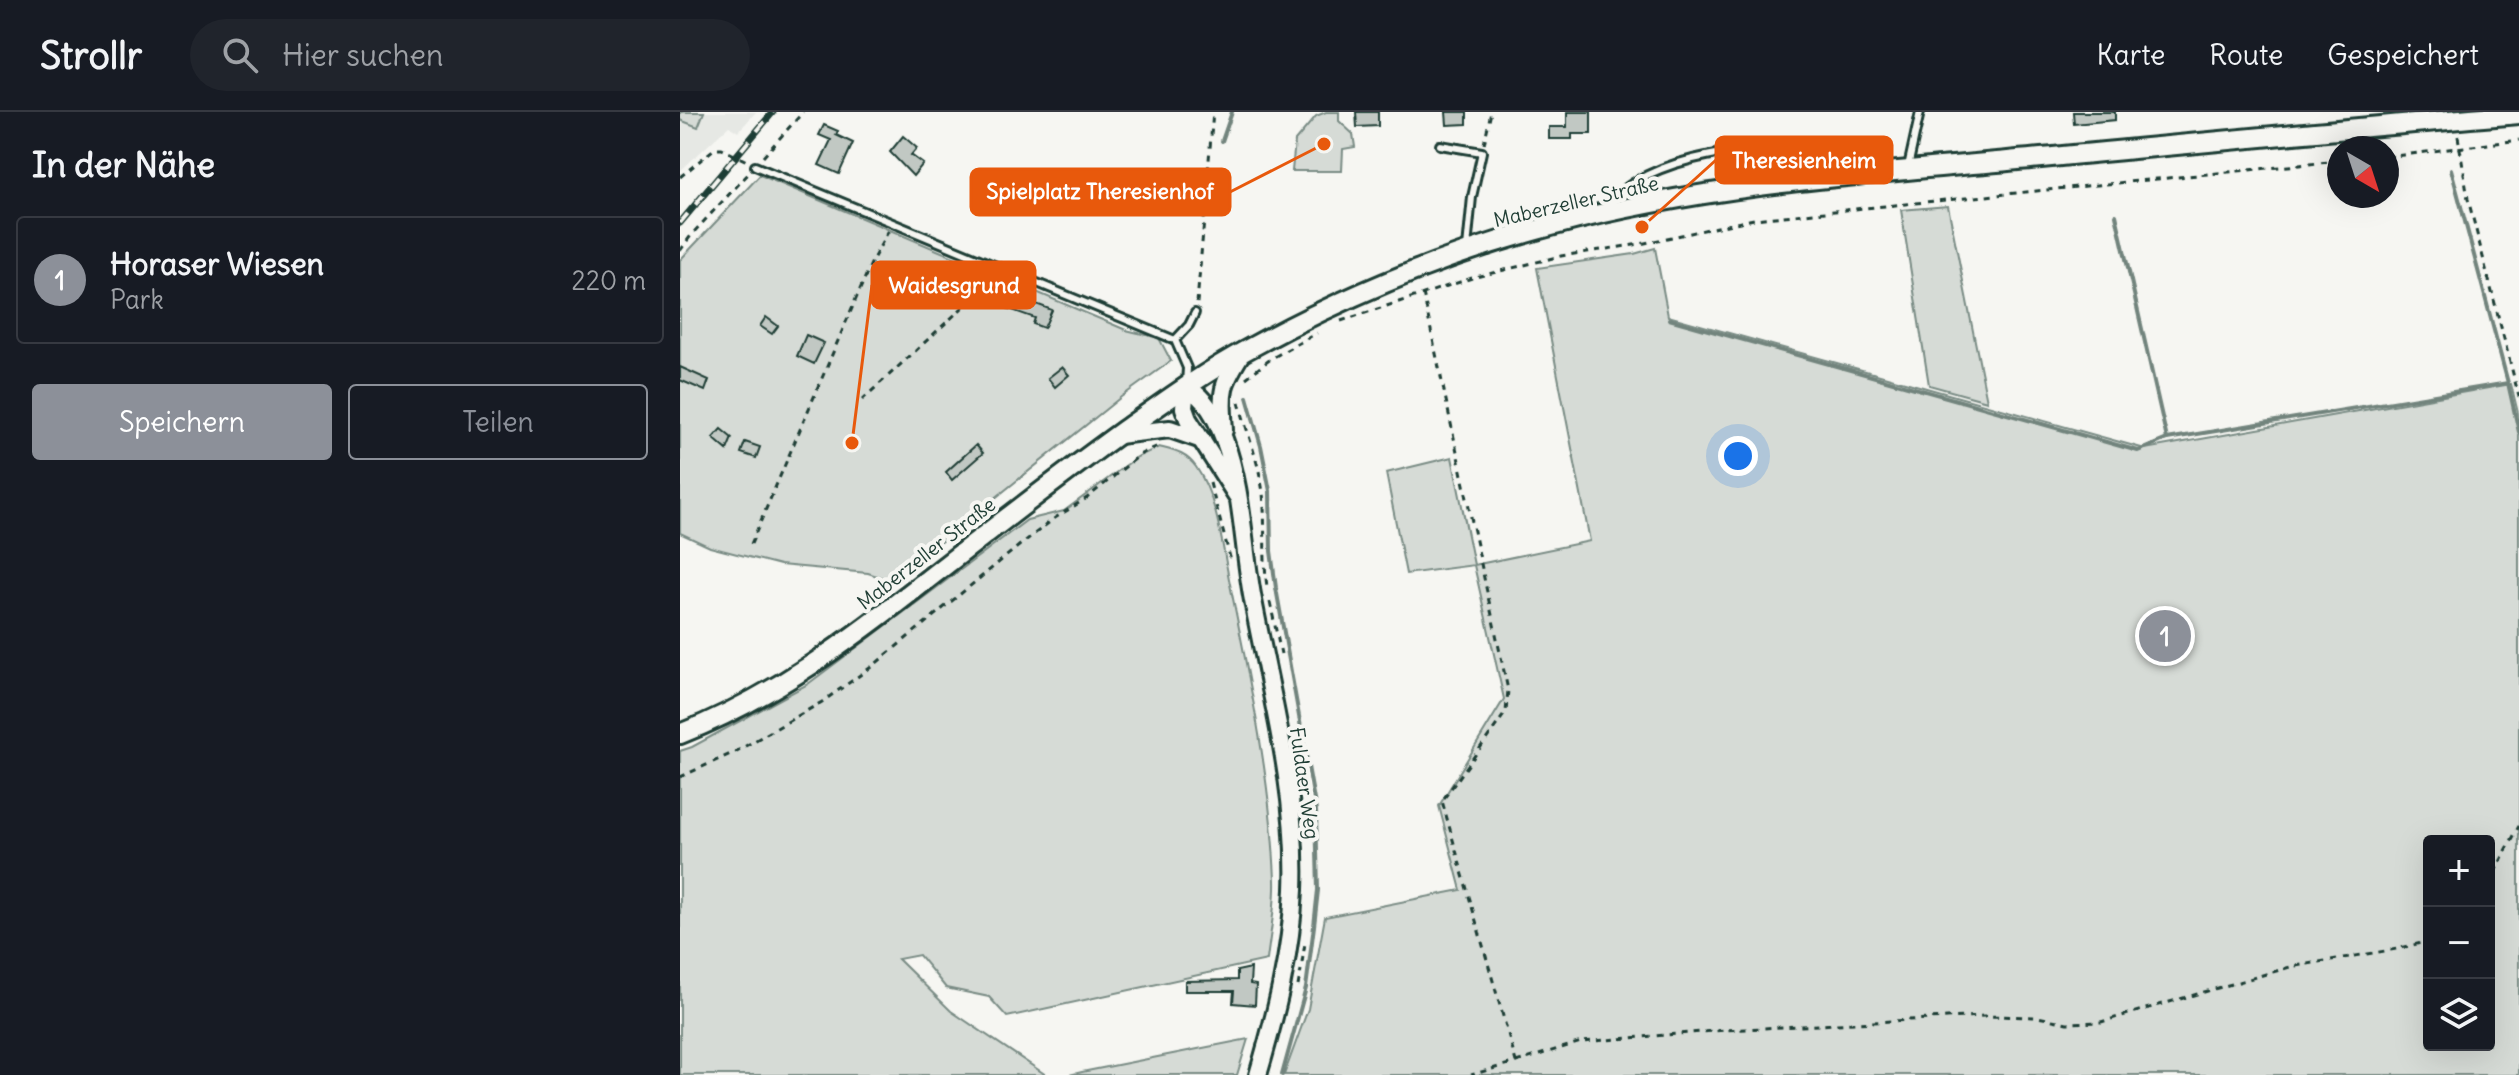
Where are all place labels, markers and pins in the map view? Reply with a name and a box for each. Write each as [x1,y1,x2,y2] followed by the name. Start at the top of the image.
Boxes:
[1716,137,1892,183] callout: Theresienheim
[971,169,1230,215] callout: Spielplatz Theresienhof
[872,262,1035,308] callout: Waidesgrund
[2139,606,2191,666] pin: 1

